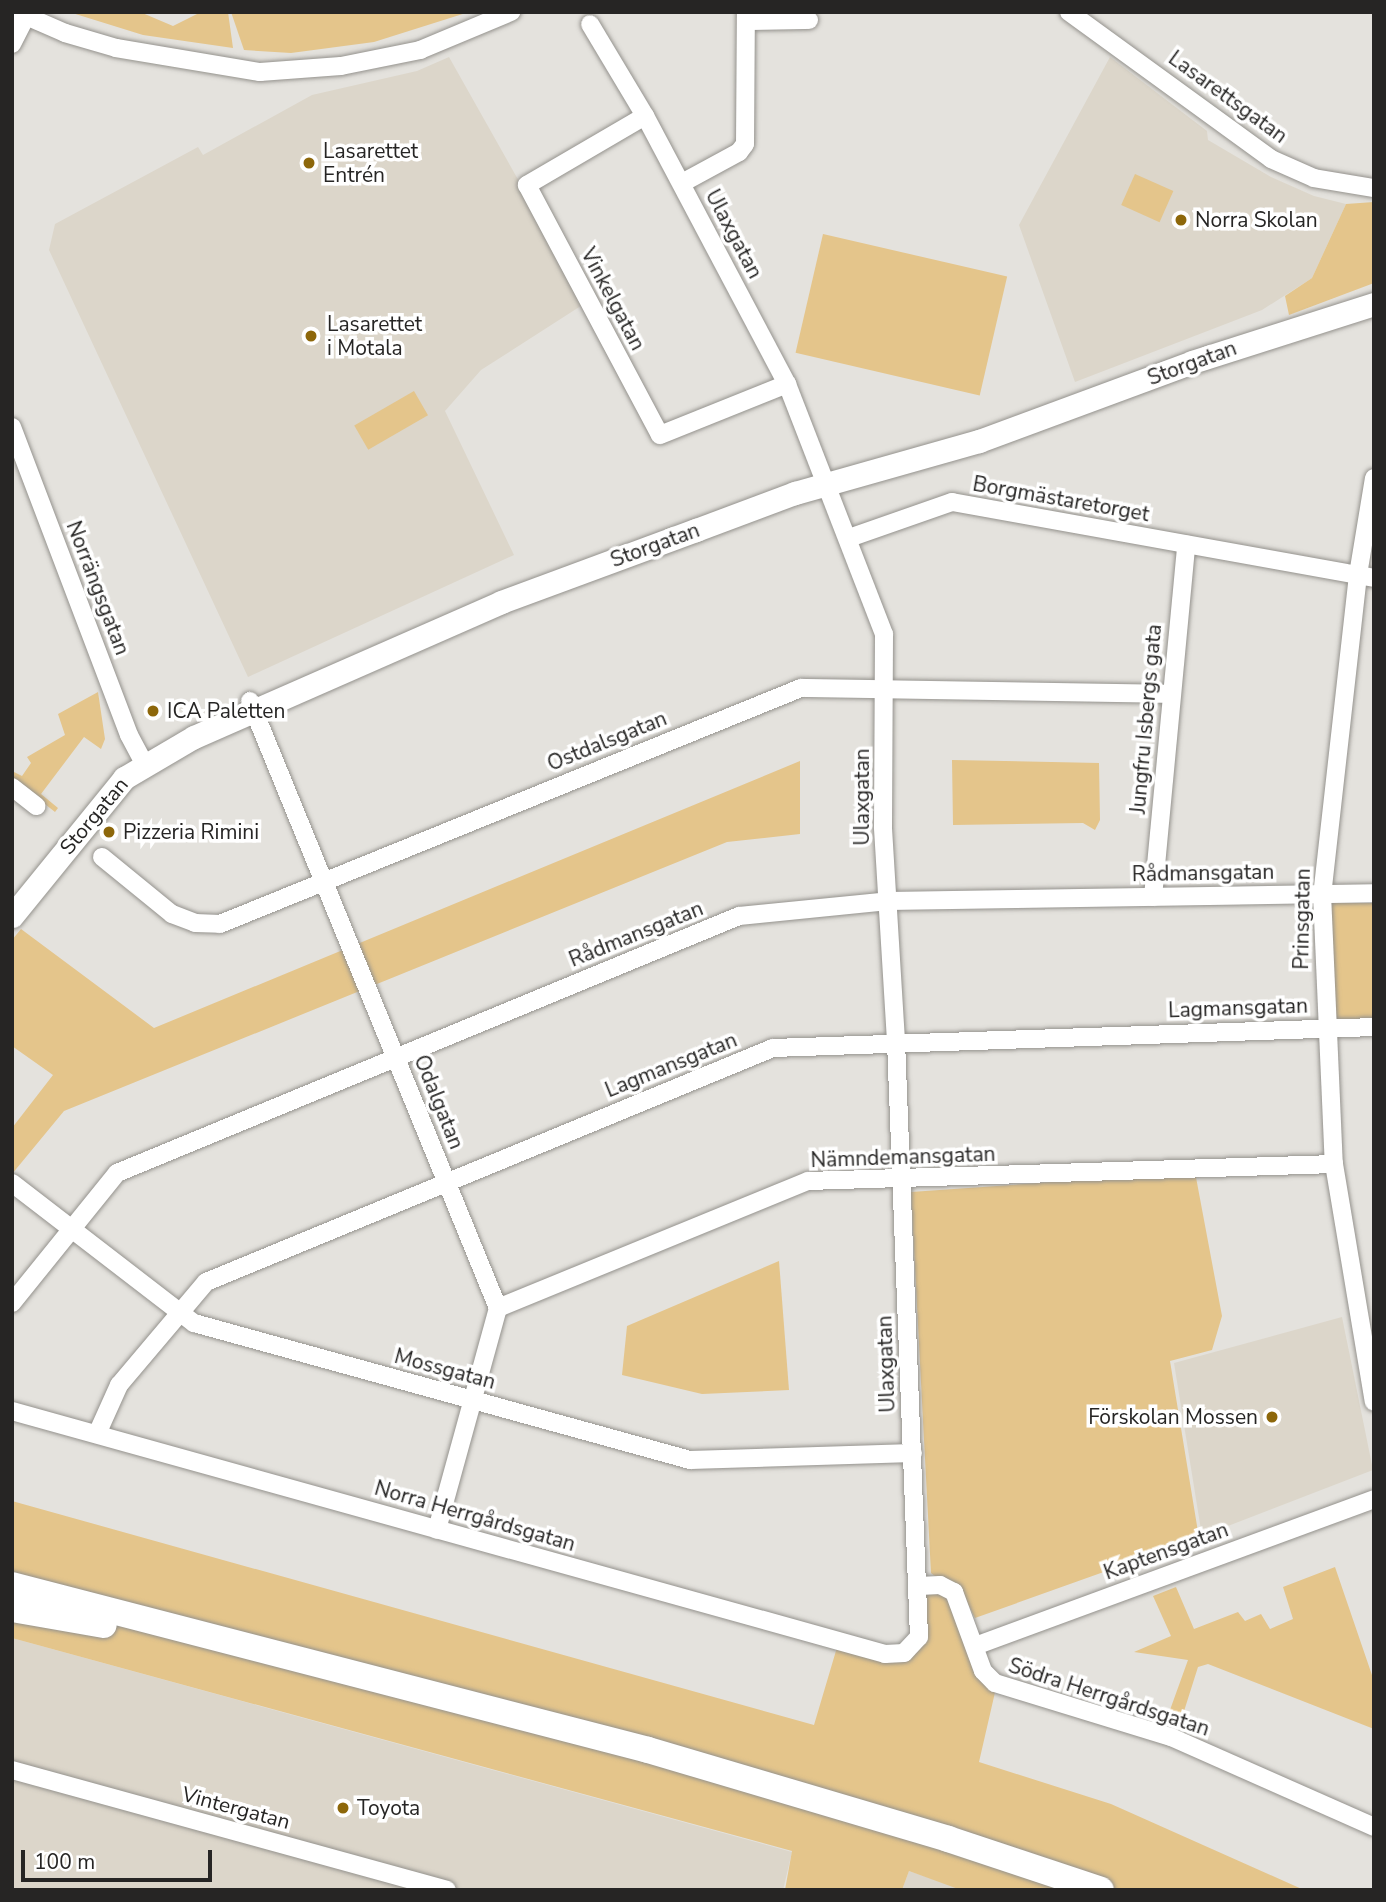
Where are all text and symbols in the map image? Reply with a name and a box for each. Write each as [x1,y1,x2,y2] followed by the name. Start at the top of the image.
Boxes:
[1164,45,1292,149] street label: Lasarettsgatan
[323,138,418,188] place label: Lasarettet Entrén
[301,155,317,171] marker: Lasarettet Entrén
[700,185,768,283] street label: Ulaxgatan
[1195,207,1318,233] place label: Norra Skolan
[1173,212,1189,228] marker: Norra Skolan
[575,243,651,355] street label: Vinkelgatan
[327,311,422,361] place label: Lasarettet i Motala
[301,326,321,346] marker: Lasarettet i Motala
[1144,335,1240,391] street label: Storgatan
[971,471,1151,527] street label: Borgmästaretorget
[61,517,135,659] street label: Norrängsgatan
[607,517,703,573] street label: Storgatan
[1125,623,1167,815] street label: Jungfru Isbergs gata
[167,698,285,724] place label: ICA Paletten
[145,703,161,719] marker: ICA Paletten
[544,706,670,776] street label: Ostdalsgatan
[849,748,875,846] street label: Ulaxgatan
[54,772,134,860] street label: Storgatan
[123,819,259,845] place label: Pizzeria Rimini
[101,824,117,840] marker: Pizzeria Rimini
[1132,859,1274,887] street label: Rådmansgatan
[1289,868,1315,970] street label: Prinsgatan
[565,896,707,972] street label: Rådmansgatan
[1168,993,1308,1023] street label: Lagmansgatan
[601,1027,741,1103] street label: Lagmansgatan
[409,1051,469,1153] street label: Odalgatan
[810,1141,996,1173] street label: Nämndemansgatan
[872,1315,900,1413] street label: Ulaxgatan
[392,1343,498,1395] street label: Mossgatan
[1088,1404,1258,1430] place label: Förskolan Mossen
[1264,1409,1280,1425] marker: Förskolan Mossen
[372,1475,578,1557] street label: Norra Herrgårdsgatan
[1100,1517,1232,1585] street label: Kaptensgatan
[1005,1653,1213,1741] street label: Södra Herrgårdsgatan
[179,1781,293,1835] street label: Vintergatan
[357,1795,420,1821] place label: Toyota
[335,1800,351,1816] marker: Toyota
[24,1836,215,1880] scale bar
[34,1848,95,1876] text: 100 m

